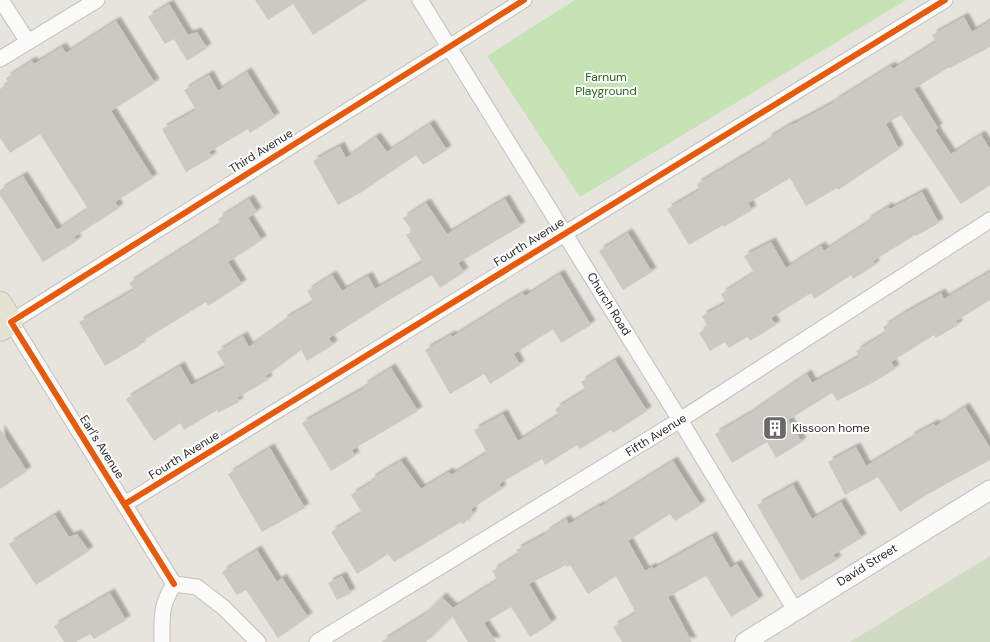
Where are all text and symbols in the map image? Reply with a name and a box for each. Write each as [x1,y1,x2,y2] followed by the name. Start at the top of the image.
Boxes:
[575,69,637,99] park label: Farnum Playground
[226,125,296,177] street label: Third Avenue
[491,214,567,270] street label: Fourth Avenue
[583,269,635,339] street label: Church Road
[623,410,690,460] street label: Fifth Avenue
[76,412,128,482] street label: Earl's Avenue
[762,415,788,441] building icon: Kissoon home
[792,420,870,436] place label: Kissoon home
[146,427,222,483] street label: Fourth Avenue
[834,540,901,590] street label: David Street

